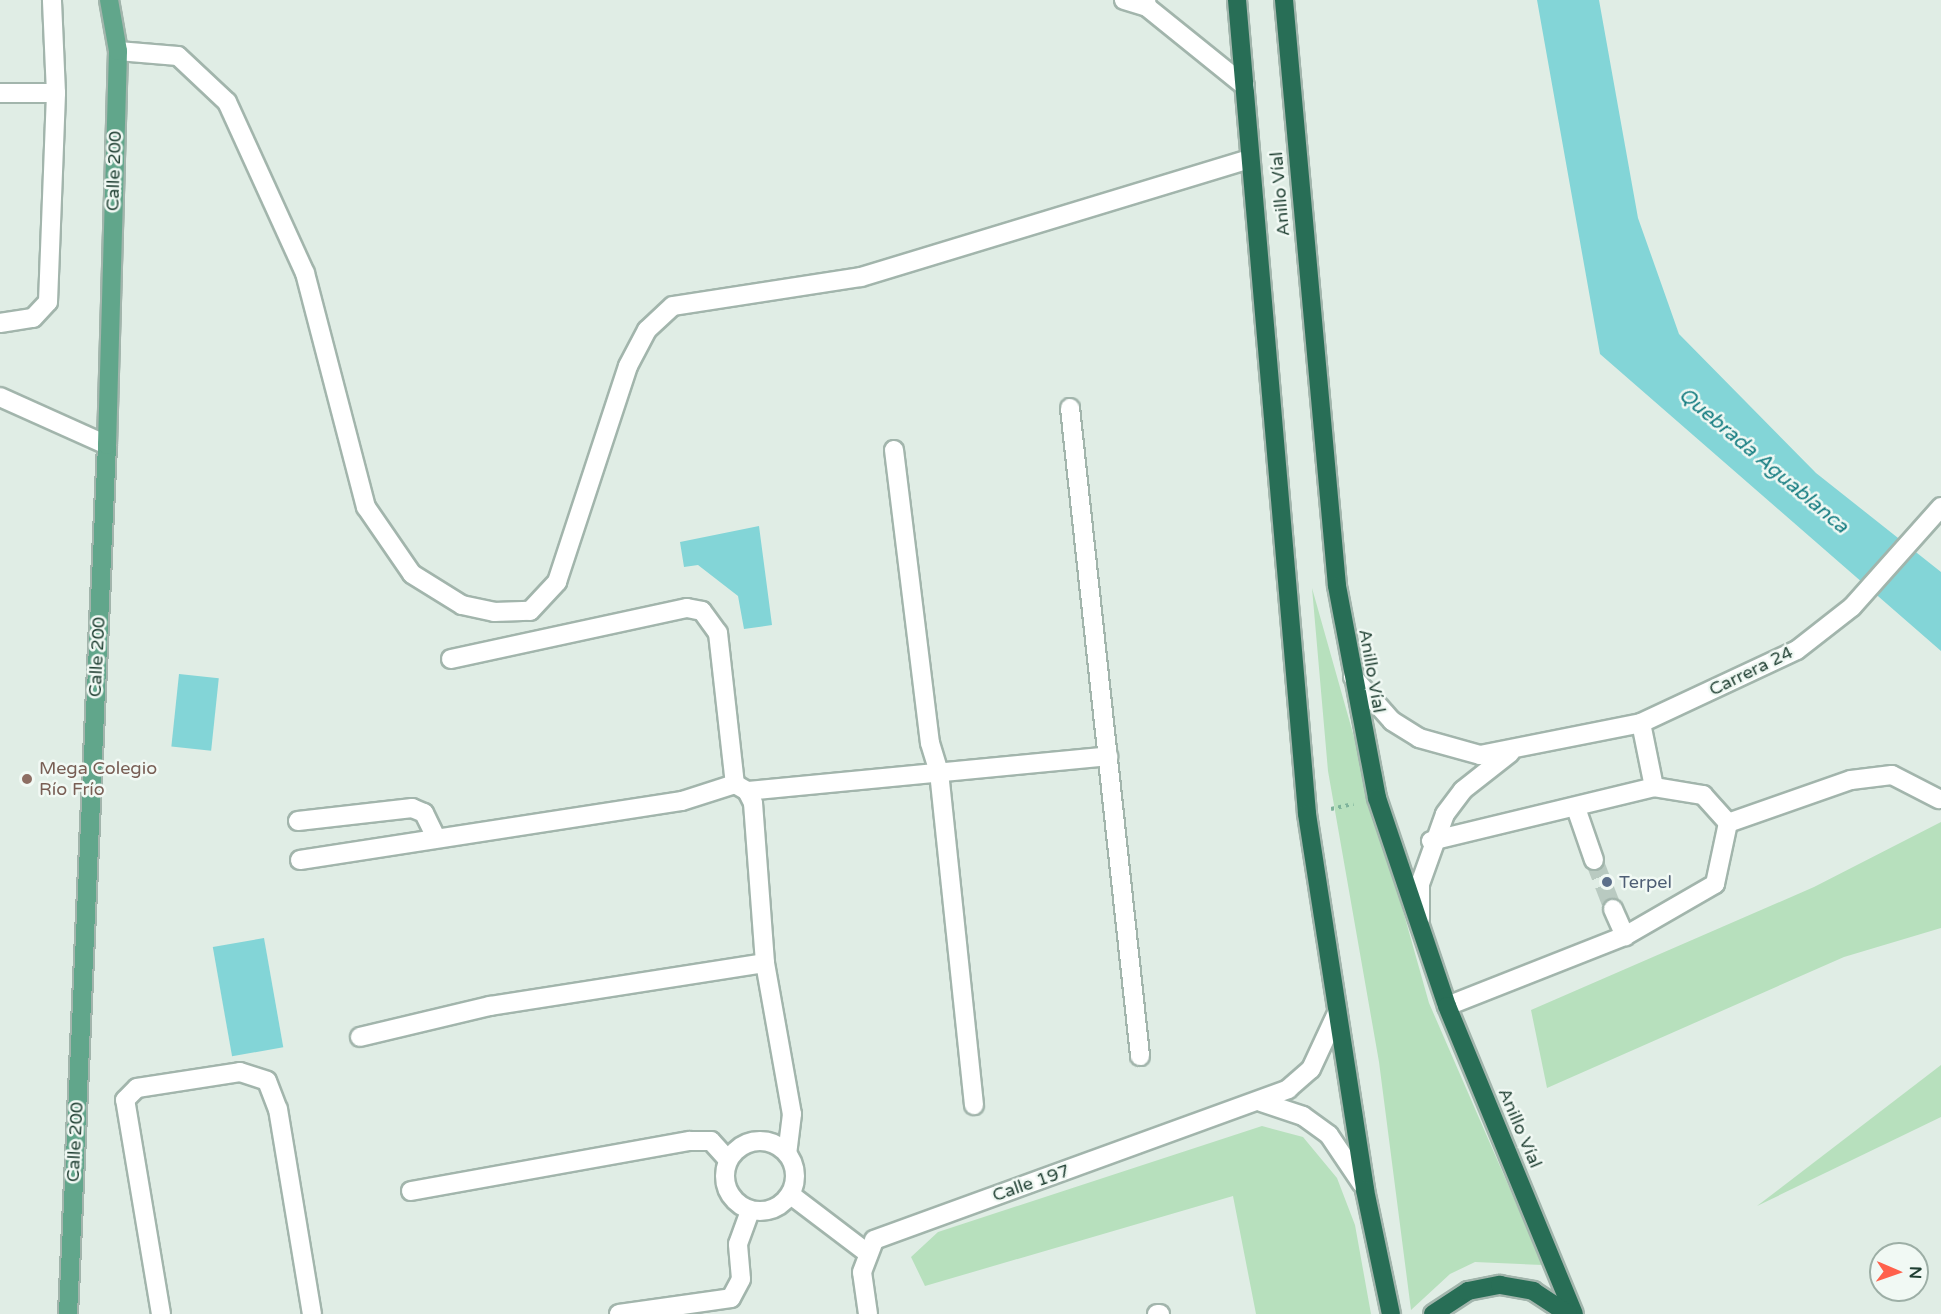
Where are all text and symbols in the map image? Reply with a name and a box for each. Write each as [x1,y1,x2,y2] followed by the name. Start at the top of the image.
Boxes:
[102,130,126,212] street label: Calle 200
[1266,151,1294,237] street label: Anillo Víal
[1673,383,1853,539] water label: Quebrada Aguablanca
[84,616,110,698] street label: Calle 200
[1354,627,1390,715] street label: Anillo Víal
[1706,641,1796,701] street label: Carrera 24
[39,758,157,800] place label: Mega Colegio Río Frío
[20,772,34,786] marker: Mega Colegio Río Frío
[1619,871,1672,893] place label: Terpel
[1600,875,1614,889] marker: Terpel
[1494,1085,1546,1171] street label: Anillo Víal
[62,1101,88,1183] street label: Calle 200
[989,1160,1073,1206] street label: Calle 197
[1869,1242,1929,1302] north arrow
[1905,1266,1925,1279] text: N

